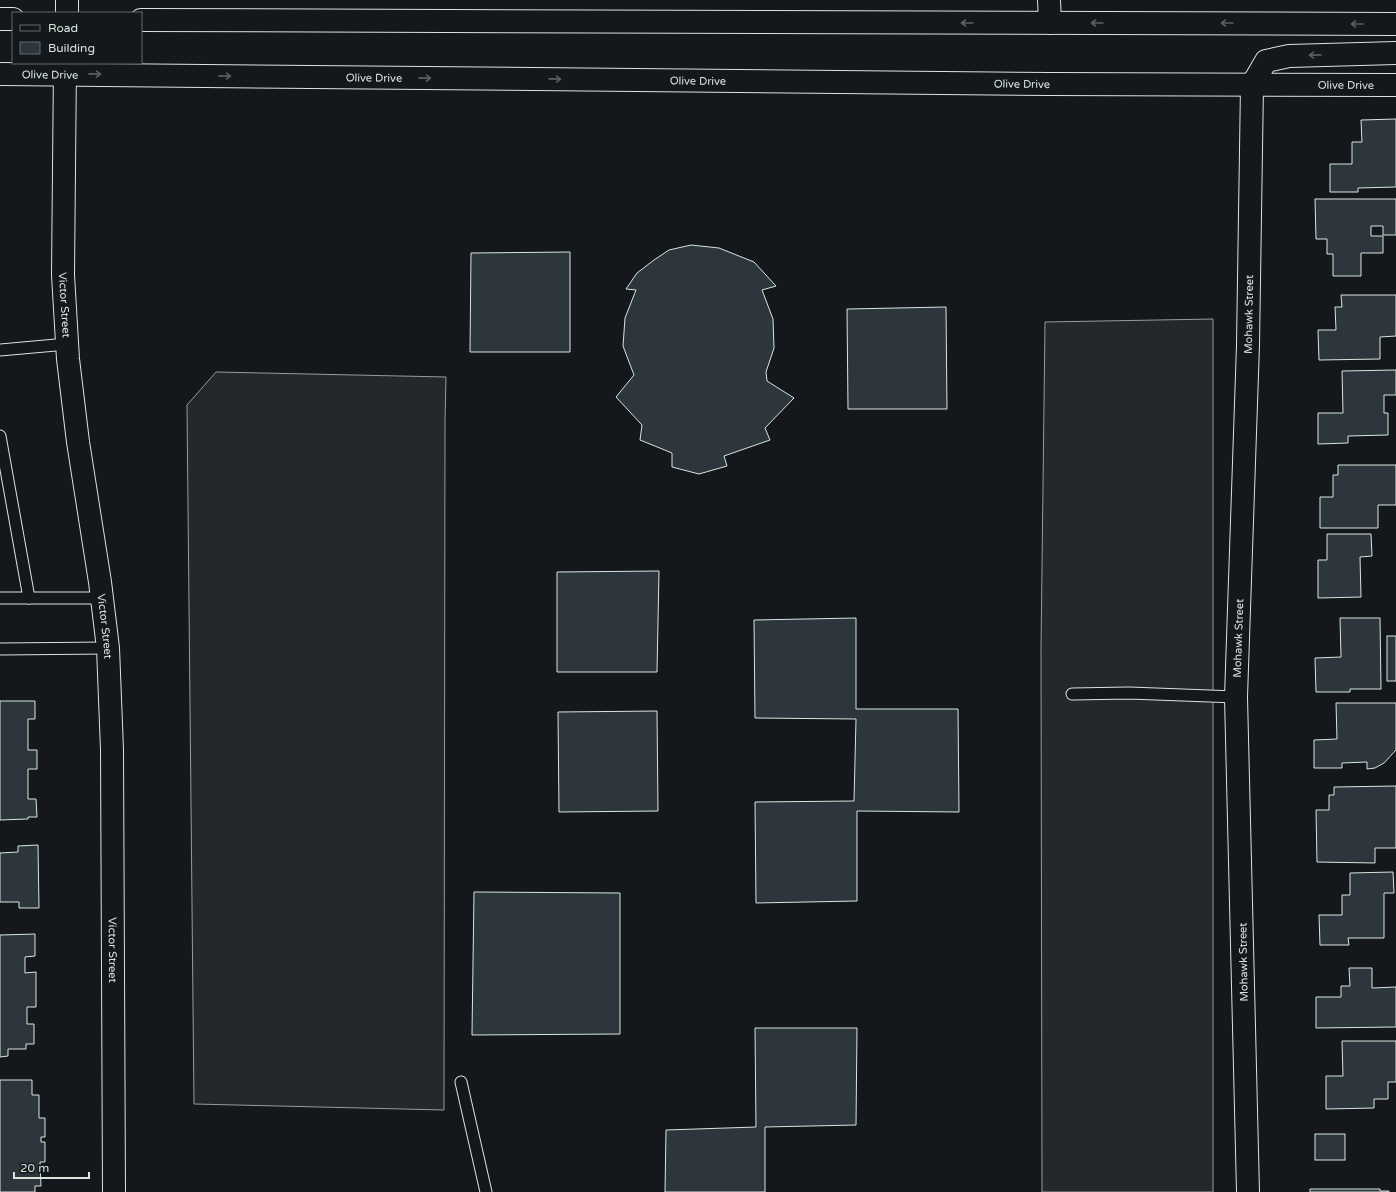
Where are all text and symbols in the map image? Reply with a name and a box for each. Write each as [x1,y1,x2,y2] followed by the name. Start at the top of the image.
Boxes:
[12,12,142,64] legend
[961,19,974,27] one-way arrow
[1091,19,1104,27] one-way arrow
[1221,20,1234,27] one-way arrow
[1351,20,1364,28] one-way arrow
[48,21,78,35] text: Road
[48,41,95,55] text: Building
[1309,51,1322,59] one-way arrow
[22,68,78,82] street label: Olive Drive
[88,70,101,78] one-way arrow
[346,71,402,85] street label: Olive Drive
[218,72,231,79] one-way arrow
[418,74,431,82] one-way arrow
[670,74,726,88] street label: Olive Drive
[548,75,561,83] one-way arrow
[994,77,1050,91] street label: Olive Drive
[1318,79,1374,92] street label: Olive Drive
[56,272,73,338] street label: Victor Street
[1242,275,1256,354] street label: Mohawk Street
[94,593,114,659] street label: Victor Street
[1231,598,1246,678] street label: Mohawk Street
[106,917,119,983] street label: Victor Street
[1236,922,1251,1002] street label: Mohawk Street
[14,1154,89,1180] scale bar
[20,1161,49,1175] text: 20 m

